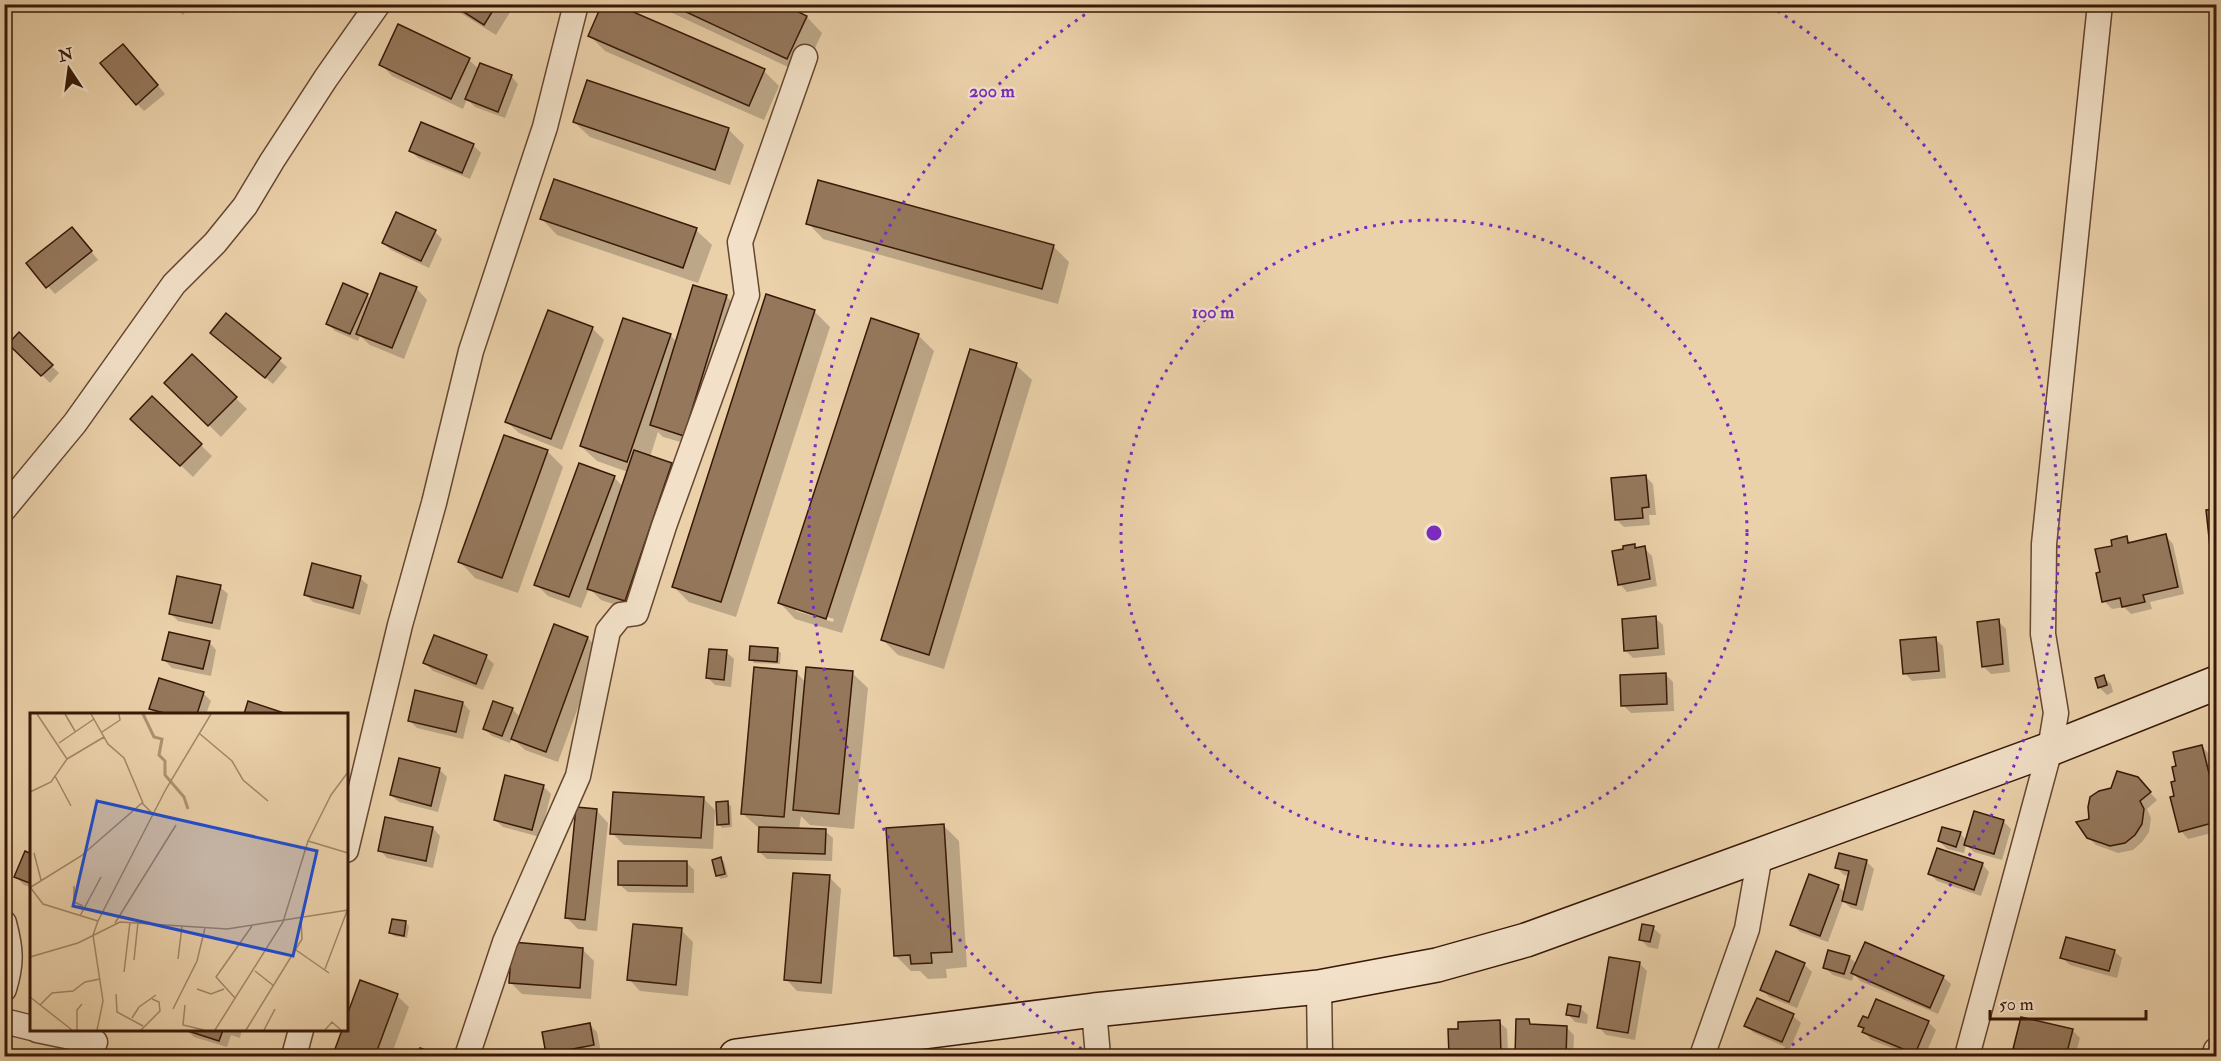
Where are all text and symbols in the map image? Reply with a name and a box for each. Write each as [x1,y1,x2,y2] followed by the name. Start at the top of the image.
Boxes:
[39,39,99,99] north arrow
[56,44,76,67] text: N
[969,80,1016,103] text: 200 m
[1192,301,1235,324] text: 100 m
[1424,523,1444,543] centre of rings
[30,713,348,1031] inset map
[1990,983,2146,1021] scale bar
[1999,993,2034,1016] text: 50 m

